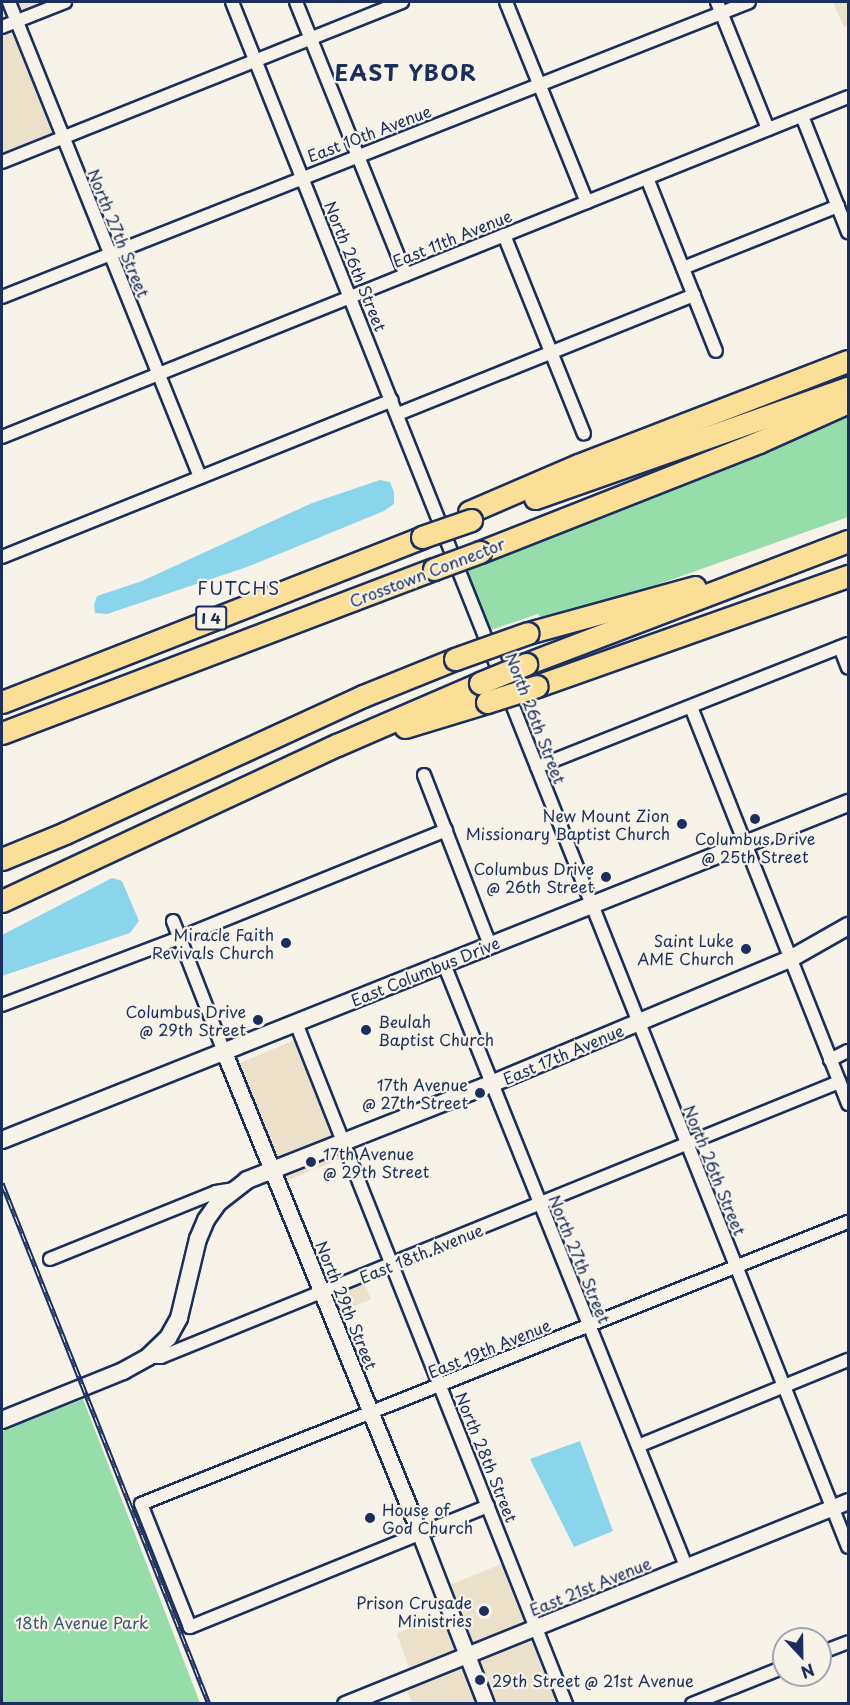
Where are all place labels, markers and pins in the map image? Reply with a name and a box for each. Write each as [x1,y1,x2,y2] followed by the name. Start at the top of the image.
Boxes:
[464,805,670,843] place label: New Mount Zion Missionary Baptist Church
[748,812,762,826] marker: Columbus Drive @ 25th Street
[675,817,689,831] marker: New Mount Zion Missionary Baptist Church
[695,828,815,866] place label: Columbus Drive @ 25th Street
[474,858,594,896] place label: Columbus Drive @ 26th Street
[599,870,613,884] marker: Columbus Drive @ 26th Street
[152,924,274,962] place label: Miracle Faith Revivals Church
[636,930,734,968] place label: Saint Luke AME Church
[279,936,293,950] marker: Miracle Faith Revivals Church
[739,942,753,956] marker: Saint Luke AME Church
[126,1001,246,1039] place label: Columbus Drive @ 29th Street
[378,1011,495,1049] place label: Beulah Baptist Church
[251,1013,265,1027] marker: Columbus Drive @ 29th Street
[359,1023,373,1037] marker: Beulah Baptist Church
[362,1074,468,1112] place label: 17th Avenue @ 27th Street
[473,1086,487,1100] marker: 17th Avenue @ 27th Street
[323,1143,430,1181] place label: 17th Avenue @ 29th Street
[304,1155,318,1169] marker: 17th Avenue @ 29th Street
[382,1499,474,1537] place label: House of God Church
[363,1511,377,1525] marker: House of God Church
[356,1592,472,1630] place label: Prison Crusade Ministries
[477,1604,491,1618] marker: Prison Crusade Ministries
[492,1670,696,1690] place label: 29th Street @ 21st Avenue
[473,1673,487,1687] marker: 29th Street @ 21st Avenue

